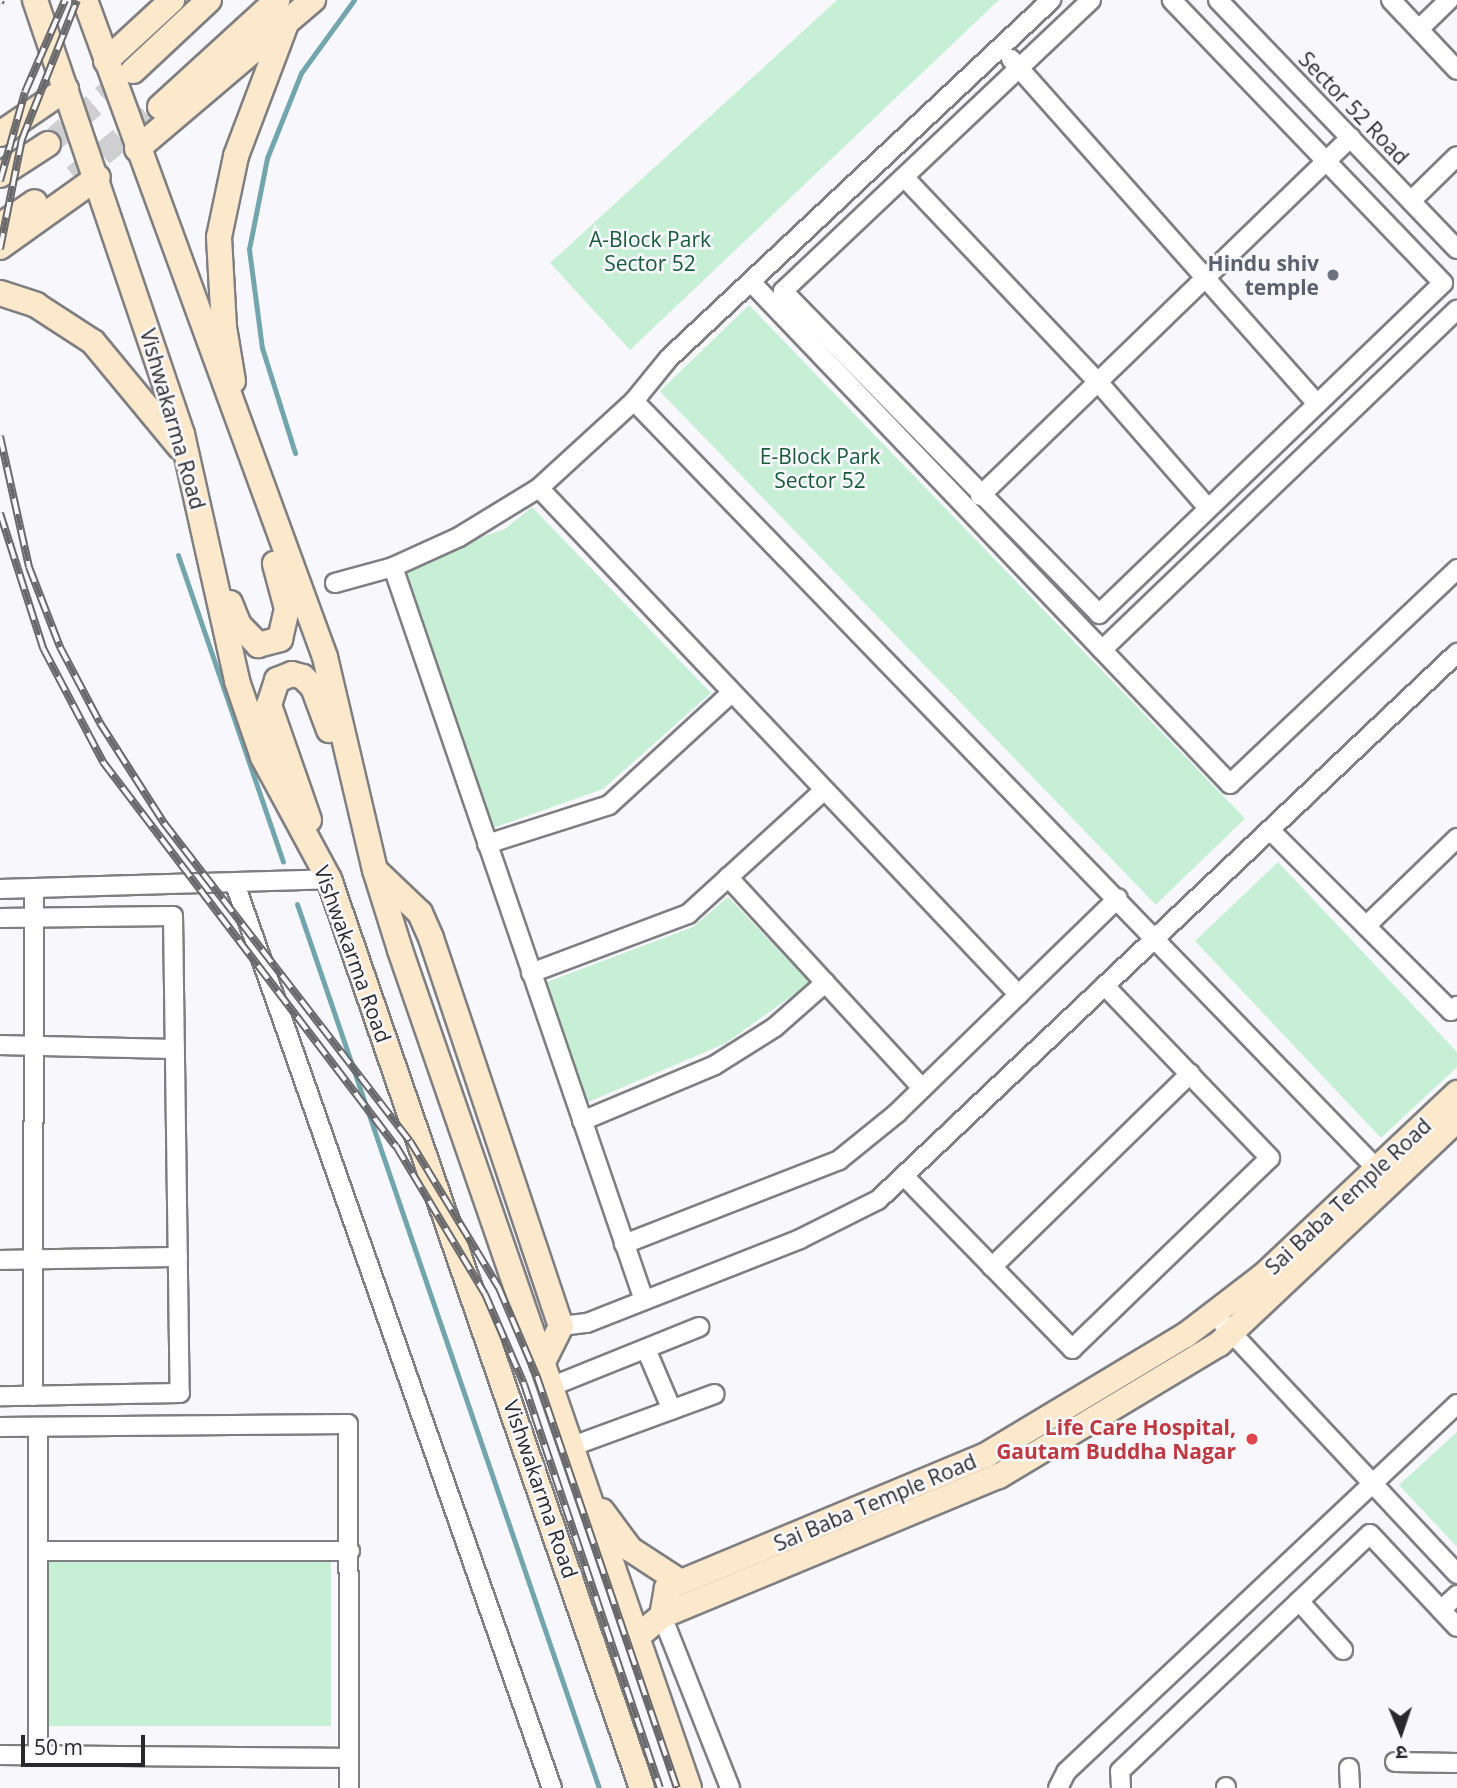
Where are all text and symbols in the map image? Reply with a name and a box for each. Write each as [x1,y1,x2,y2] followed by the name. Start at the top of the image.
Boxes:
[1294,46,1414,170] street label: Sector 52 Road
[589,226,711,276] park label: A-Block Park Sector 52
[1208,250,1319,300] place label: Hindu shiv temple
[1325,267,1341,283] marker: Hindu shiv temple
[135,326,211,512] street label: Vishwakarma Road
[760,443,880,493] park label: E-Block Park Sector 52
[309,862,397,1046] street label: Vishwakarma Road
[1260,1113,1436,1279] street label: Sai Baba Temple Road
[499,1397,583,1581] street label: Vishwakarma Road
[996,1414,1236,1464] place label: Life Care Hospital, Gautam Buddha Nagar
[1242,1429,1262,1449] marker: Life Care Hospital, Gautam Buddha Nagar
[770,1448,980,1556] street label: Sai Baba Temple Road
[1366,1697,1436,1767] north arrow
[24,1722,149,1766] scale bar
[34,1733,83,1761] text: 50 m
[1396,1740,1408,1766] text: उ

